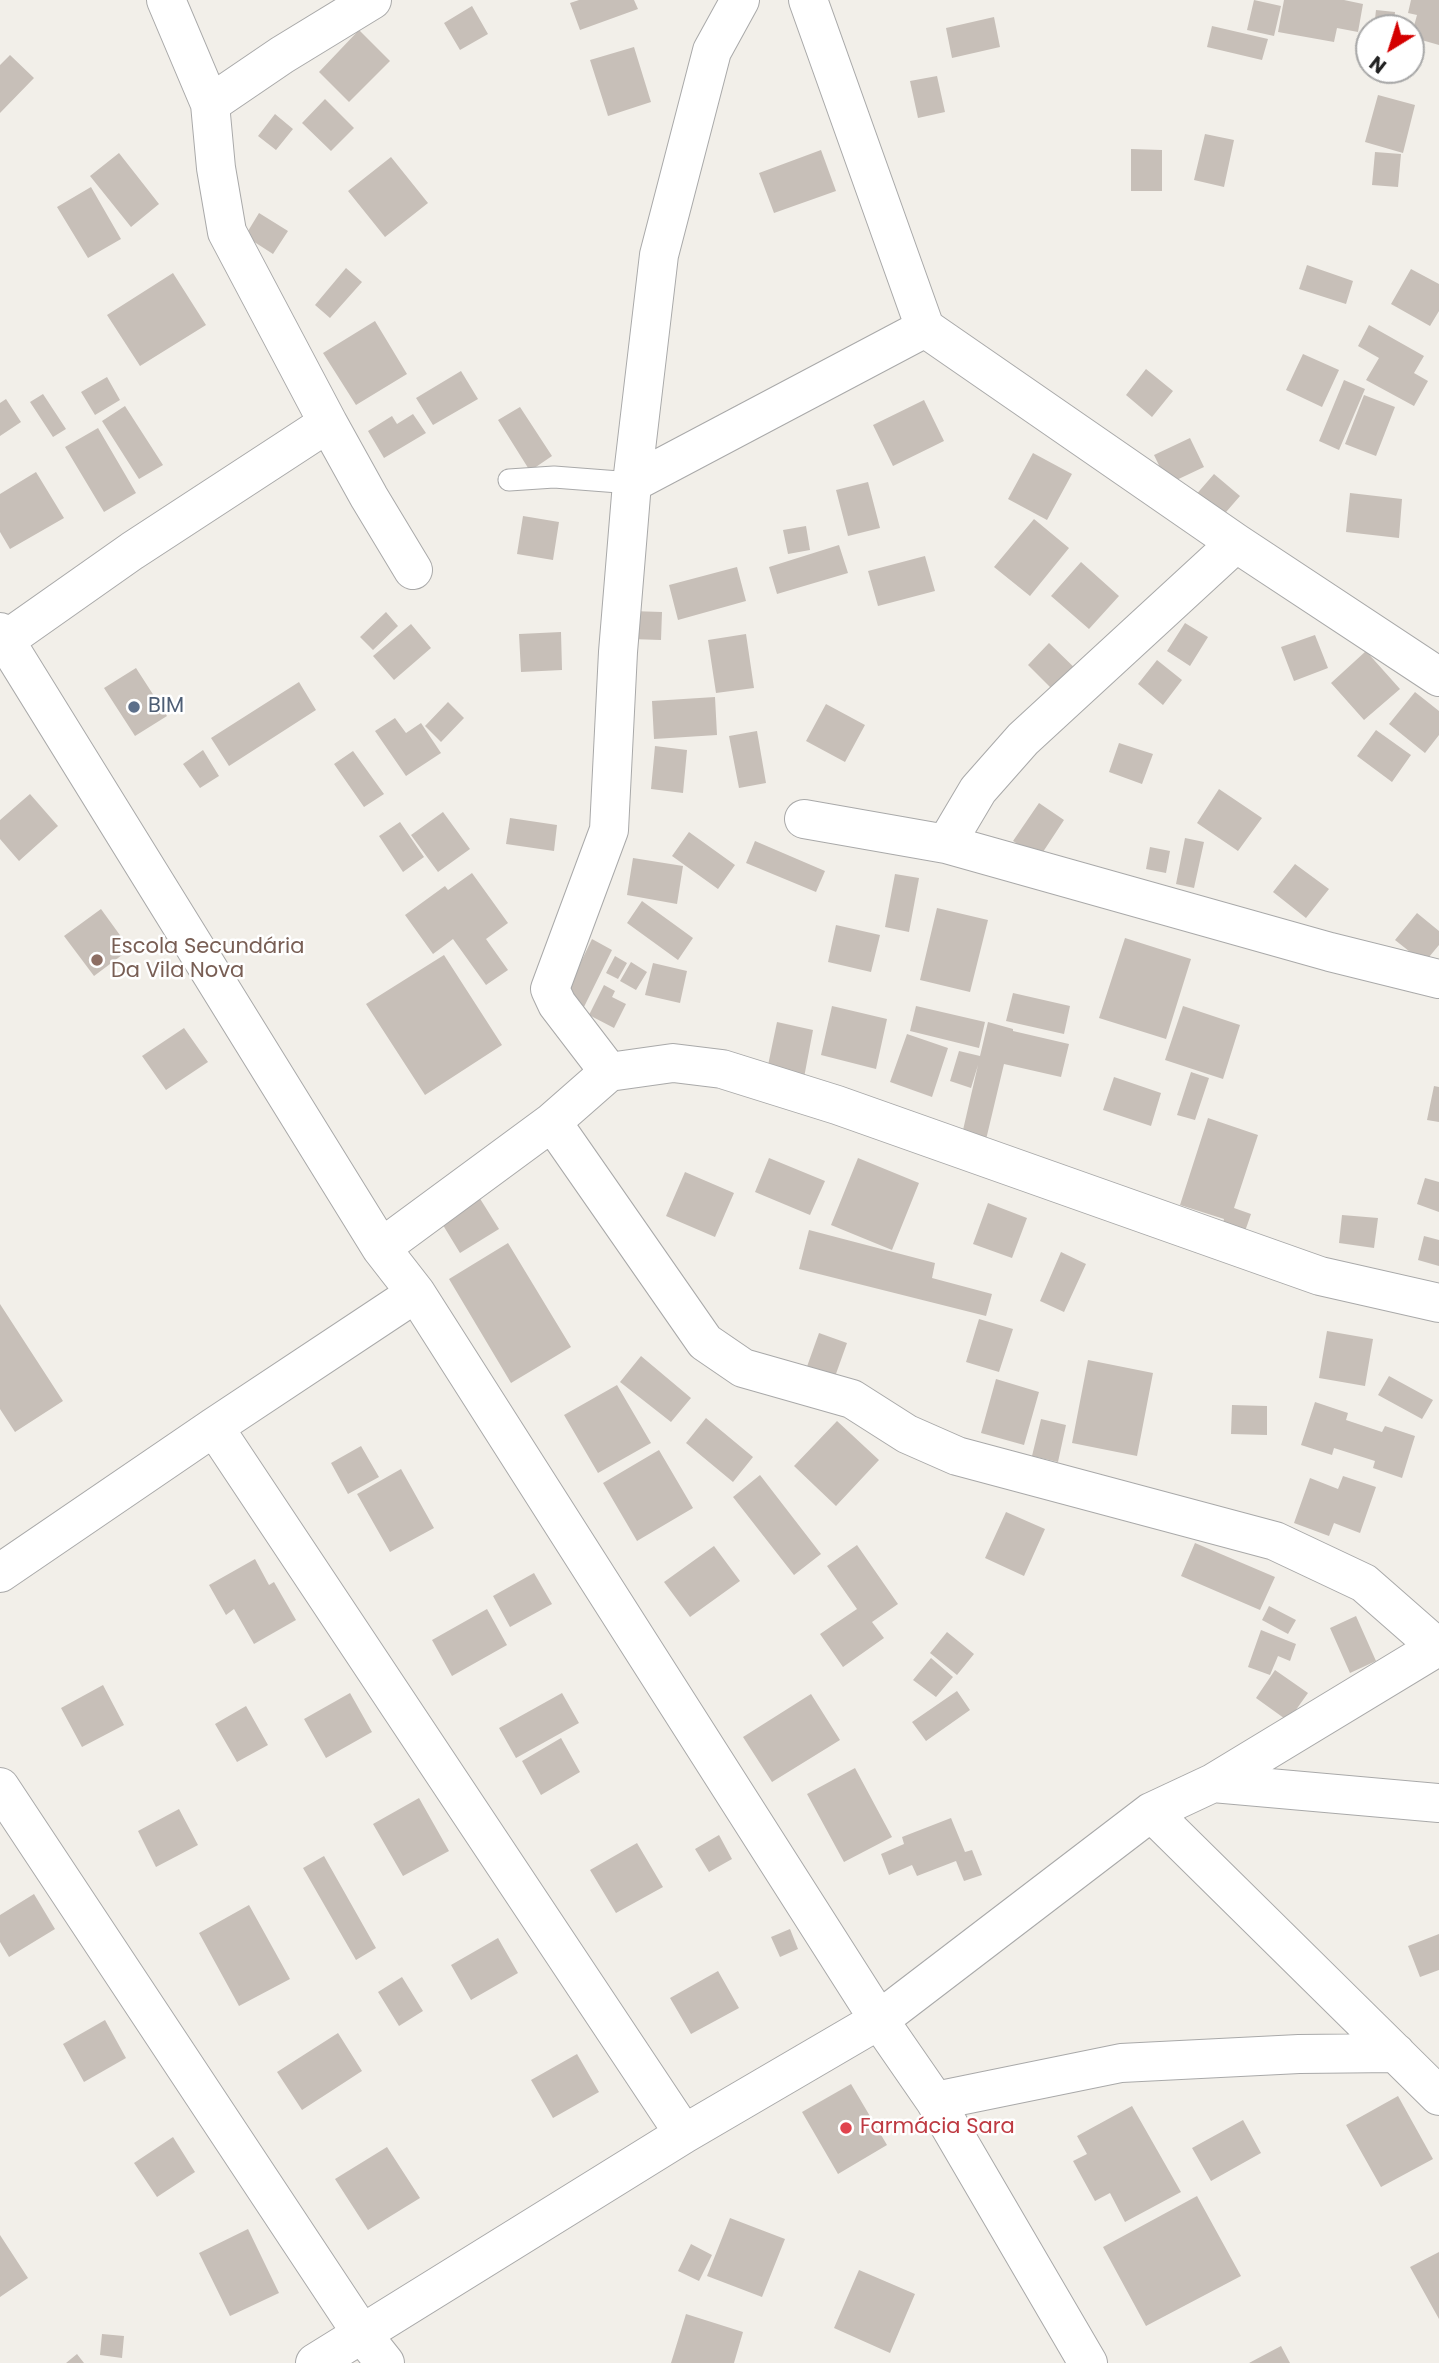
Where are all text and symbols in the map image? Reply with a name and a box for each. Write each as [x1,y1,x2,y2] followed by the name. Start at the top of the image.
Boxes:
[1355,14,1425,84] north arrow
[1364,49,1392,79] text: N
[148,694,184,720] place label: BIM
[126,699,142,715] marker: BIM
[111,935,304,985] place label: Escola Secundária Da Vila Nova
[89,952,105,968] marker: Escola Secundária Da Vila Nova
[860,2115,1015,2141] place label: Farmácia Sara
[838,2120,854,2136] marker: Farmácia Sara

